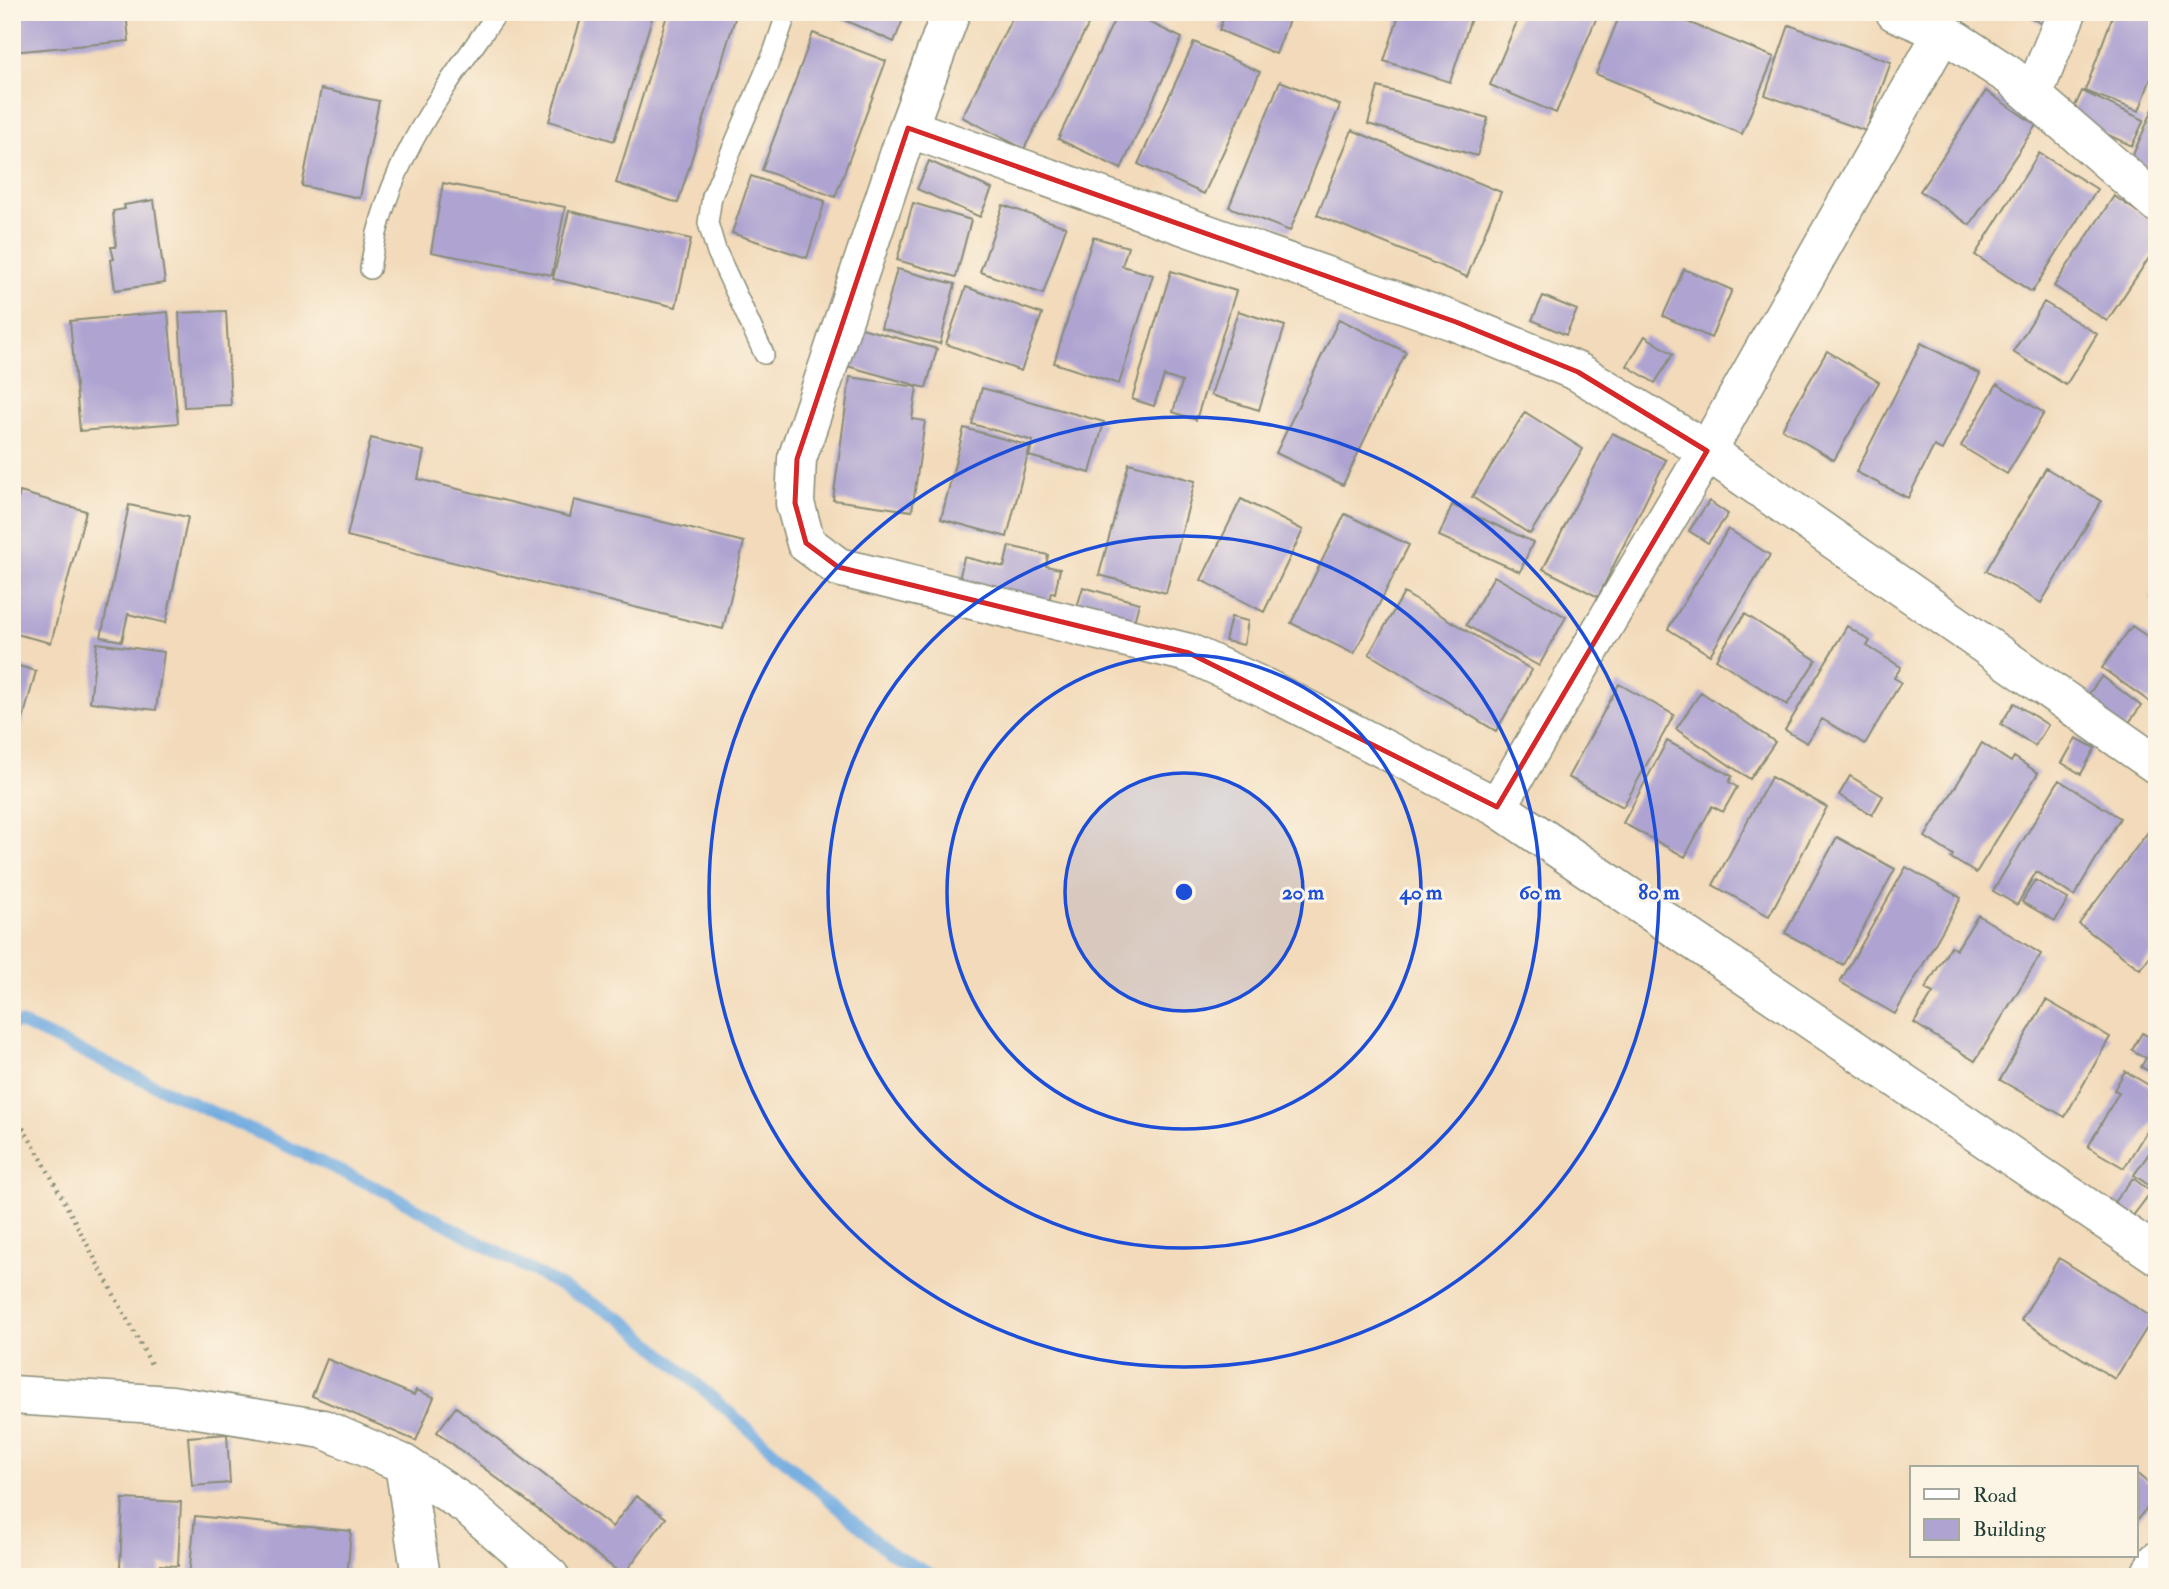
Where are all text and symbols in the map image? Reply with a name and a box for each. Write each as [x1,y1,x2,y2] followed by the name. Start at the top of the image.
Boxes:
[1282,879,1325,906] text: 20 m
[1399,879,1443,906] text: 40 m
[1519,879,1562,906] text: 60 m
[1638,879,1680,906] text: 80 m
[1172,880,1196,904] centre of rings
[1910,1466,2138,1558] legend
[1973,1482,2018,1509] text: Road
[1973,1516,2046,1543] text: Building

